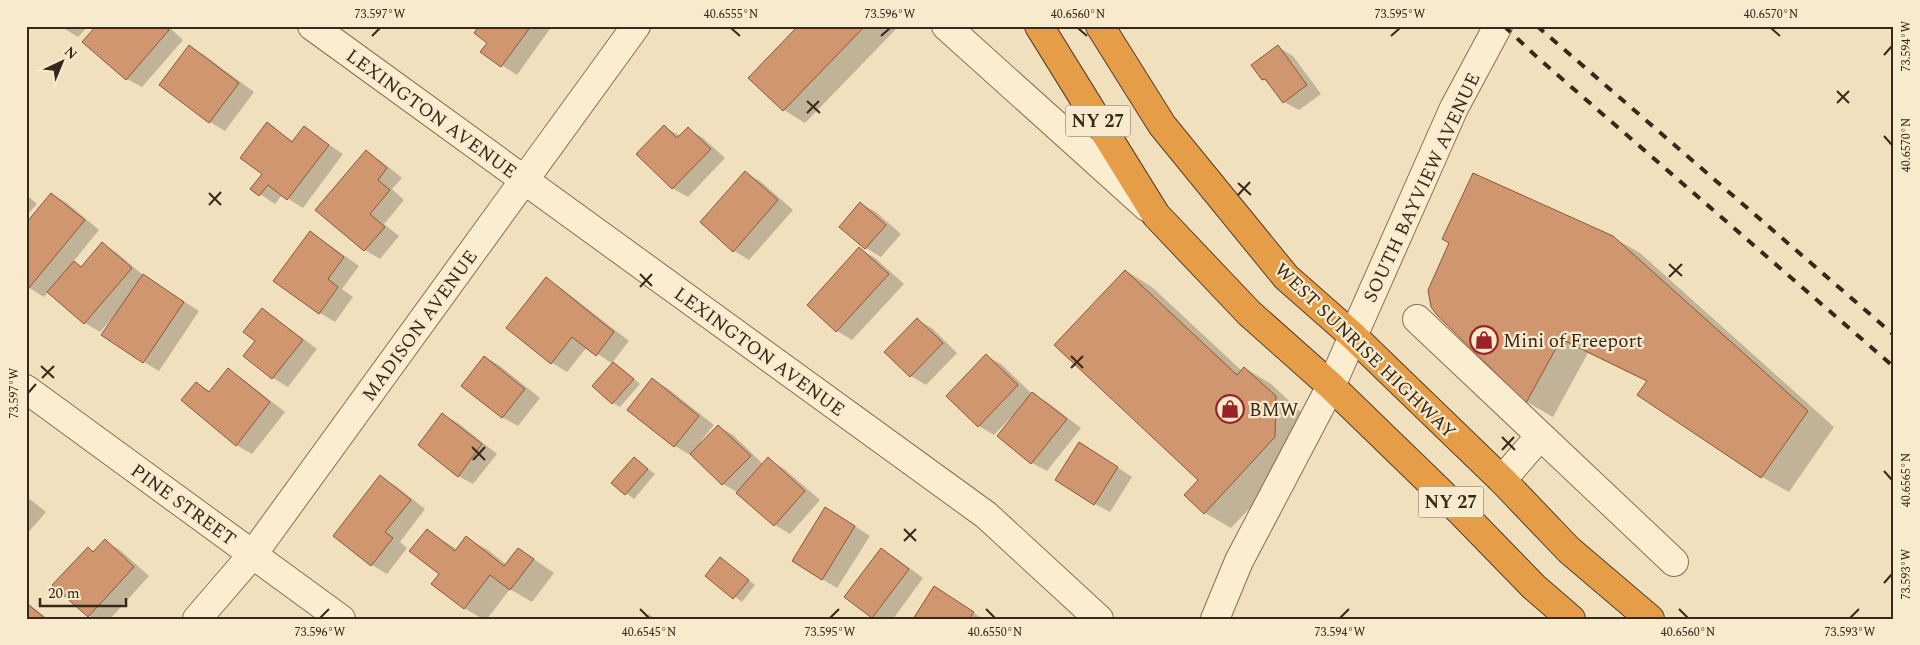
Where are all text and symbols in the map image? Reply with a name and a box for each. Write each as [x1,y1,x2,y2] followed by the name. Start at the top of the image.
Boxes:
[355,5,406,24] text: 73.597°W
[704,5,758,24] text: 40.6555°N
[865,5,916,24] text: 73.596°W
[1051,5,1105,24] text: 40.6560°N
[1375,5,1426,24] text: 73.595°W
[1744,5,1798,24] text: 40.6570°N
[1897,20,1916,71] text: 73.594°W
[38,38,88,88] north arrow
[59,41,82,65] text: N
[340,42,523,186] street label: LEXINGTON AVENUE
[1356,68,1489,307] street label: SOUTH BAYVIEW AVENUE
[1066,105,1130,136] road number: NY 27
[1897,118,1916,172] text: 40.6570°N
[355,244,485,408] street label: MADISON AVENUE
[1267,256,1463,446] street label: WEST SUNRISE HIGHWAY
[668,280,851,424] street label: LEXINGTON AVENUE
[1469,325,1499,355] shop icon: Mini of Freeport
[1503,327,1643,356] place label: Mini of Freeport
[5,367,24,418] text: 73.597°W
[1215,394,1245,424] shop icon: BMW
[1249,396,1299,425] place label: BMW
[1897,453,1916,507] text: 40.6565°N
[124,457,242,554] street label: PINE STREET
[1418,487,1484,518] road number: NY 27
[1897,548,1916,599] text: 73.593°W
[40,575,126,607] scale bar
[48,582,80,605] text: 20 m
[295,623,346,642] text: 73.596°W
[622,623,676,642] text: 40.6545°N
[805,623,856,642] text: 73.595°W
[968,623,1022,642] text: 40.6550°N
[1315,623,1366,642] text: 73.594°W
[1661,623,1715,642] text: 40.6560°N
[1825,623,1876,642] text: 73.593°W

